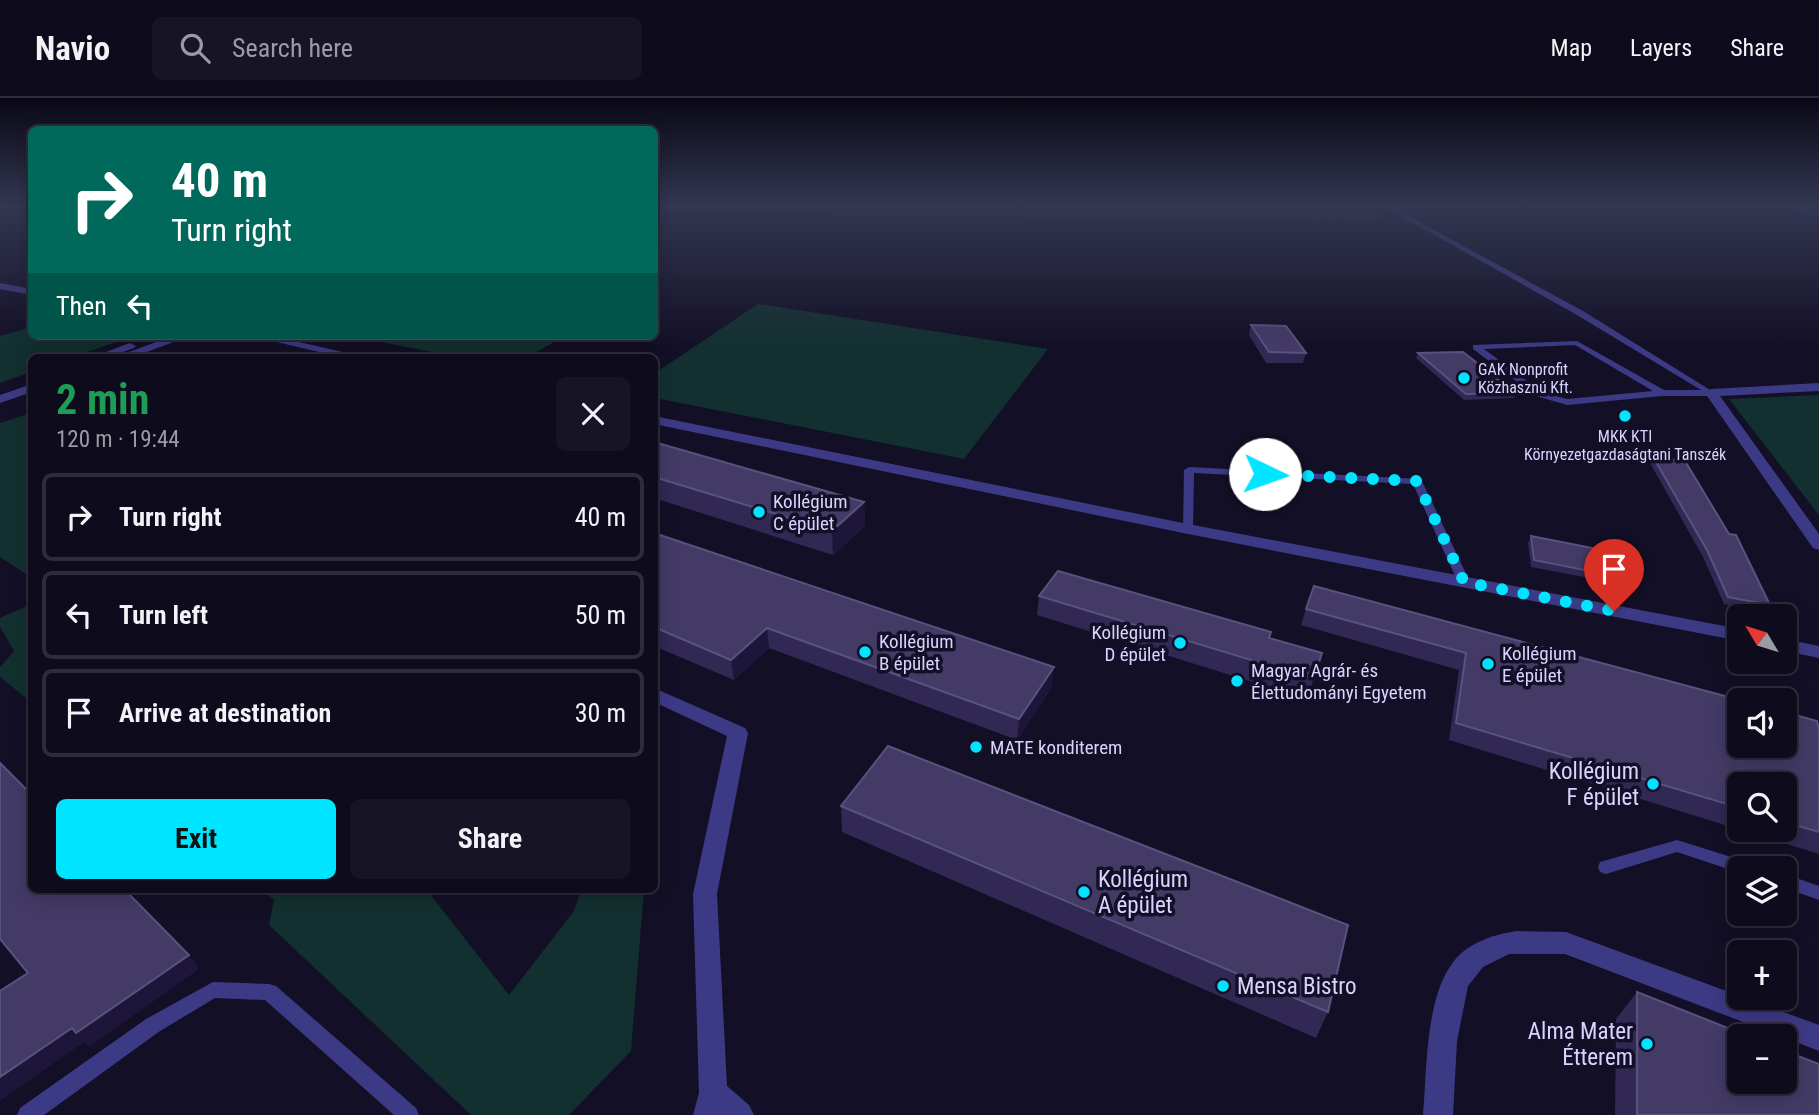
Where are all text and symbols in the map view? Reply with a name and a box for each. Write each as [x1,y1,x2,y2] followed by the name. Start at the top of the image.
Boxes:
[152,17,642,80] search box
[35,29,110,68] text: Navio
[176,29,214,67] icon: search
[232,33,353,63] text: Search here
[1551,34,1592,62] text: Map
[1630,34,1692,62] text: Layers
[1730,34,1784,62] text: Share
[171,152,268,209] text: 40 m
[56,154,147,245] icon: right
[171,211,292,249] text: Turn right
[121,287,159,325] icon: left
[56,291,107,321] text: Then
[1478,360,1573,397] place label: GAK Nonprofit Közhasznú Kft.
[1456,370,1472,386] marker: GAK Nonprofit Közhasznú Kft.
[56,375,149,424] text: 2 min
[556,377,630,451] button: close
[1617,408,1633,424] marker: MKK KTI Környezetgazdaságtani Tanszék
[56,426,180,453] text: 120 m · 19:44
[1524,427,1727,464] place label: MKK KTI Környezetgazdaságtani Tanszék
[1228,437,1302,511] position arrow
[773,490,848,535] place label: Kollégium C épület
[60,498,98,536] icon: right
[119,502,221,532] text: Turn right
[575,502,626,532] text: 40 m
[751,504,767,520] marker: Kollégium C épület
[1584,539,1644,611] pin
[1595,550,1633,588] icon: arrive
[60,596,98,634] icon: left
[119,600,208,630] text: Turn left
[575,600,626,630] text: 50 m
[1727,604,1797,674] north arrow
[1727,604,1797,1094] map controls
[1092,621,1166,666] place label: Kollégium D épület
[879,630,954,675] place label: Kollégium B épület
[1172,635,1188,651] marker: Kollégium D épület
[1502,642,1577,687] place label: Kollégium E épület
[857,644,873,660] marker: Kollégium B épület
[1480,656,1496,672] marker: Kollégium E épület
[1251,659,1427,704] place label: Magyar Agrár- és Élettudományi Egyetem
[1229,673,1245,689] marker: Magyar Agrár- és Élettudományi Egyetem
[1727,688,1797,758] button: sound
[60,694,98,732] icon: arrive
[119,698,331,728] text: Arrive at destination
[575,698,626,728] text: 30 m
[990,736,1122,759] place label: MATE konditerem
[968,739,984,755] marker: MATE konditerem
[1549,758,1639,811] place label: Kollégium F épület
[1727,772,1797,842] button: search
[1645,776,1661,792] marker: Kollégium F épület
[56,799,336,879] button: Exit
[350,799,630,879] button: Share
[1727,856,1797,926] button: layers
[1098,866,1188,919] place label: Kollégium A épület
[1076,884,1092,900] marker: Kollégium A épület
[1727,940,1797,1010] button: +
[1237,973,1357,1000] place label: Mensa Bistro
[1215,978,1231,994] marker: Mensa Bistro
[1528,1018,1633,1071] place label: Alma Mater Étterem
[1727,1024,1797,1094] button: −
[1639,1036,1655,1052] marker: Alma Mater Étterem

